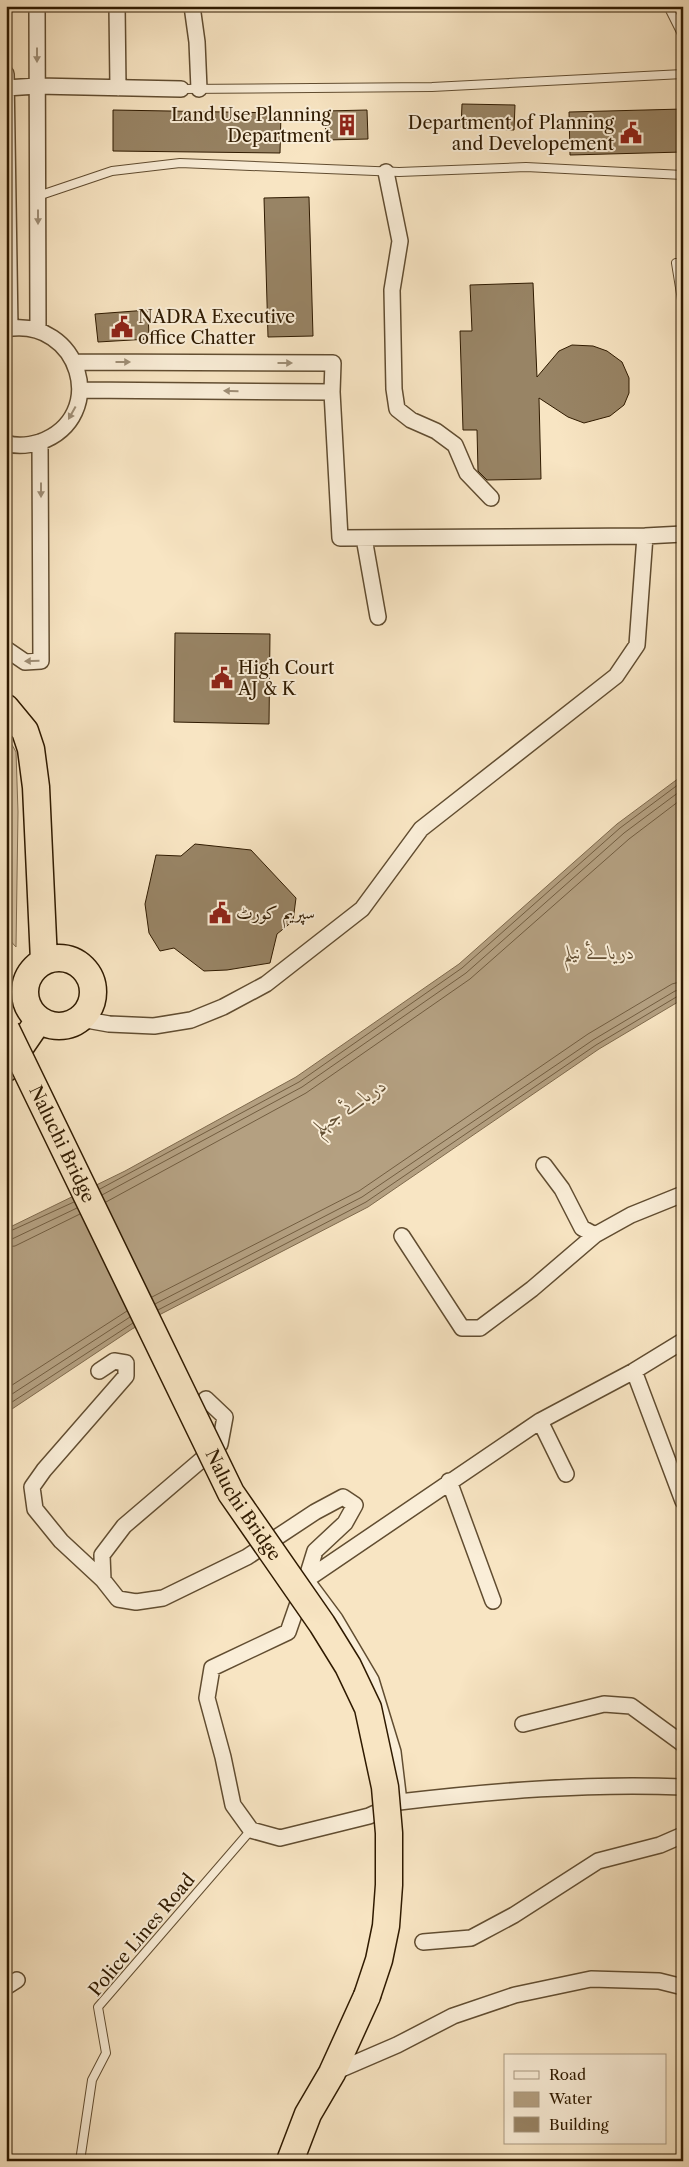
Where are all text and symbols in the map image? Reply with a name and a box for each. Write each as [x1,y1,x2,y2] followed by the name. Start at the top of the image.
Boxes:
[33,47,41,63] one-way arrow
[171,104,332,147] place label: Land Use Planning Department
[334,112,360,138] building icon: Land Use Planning Department
[408,112,615,155] place label: Department of Planning and Developement
[618,120,644,146] public building icon: Department of Planning and Developement
[34,210,42,226] one-way arrow
[138,306,295,349] place label: NADRA Executive office Chatter
[109,314,135,340] public building icon: NADRA Executive office Chatter
[115,358,131,366] one-way arrow
[277,359,293,367] one-way arrow
[223,387,239,395] one-way arrow
[68,406,76,421] one-way arrow
[37,483,45,499] one-way arrow
[23,657,39,665] one-way arrow
[237,657,335,700] place label: High Court AJ & K
[209,665,235,691] public building icon: High Court AJ & K
[207,900,233,926] public building icon: سپریم کورٹ
[236,902,315,929] place label: سپریم کورٹ
[563,941,635,972] water label: دریائے نیلم
[308,1073,395,1146] water label: دریائے جہلم
[24,1082,100,1206] street label: Naluchi Bridge
[200,1446,286,1565] street label: Naluchi Bridge
[84,1869,200,2001] street label: Police Lines Road
[504,2054,666,2144] legend
[549,2065,586,2084] text: Road
[548,2089,593,2108] text: Water
[549,2115,609,2134] text: Building

